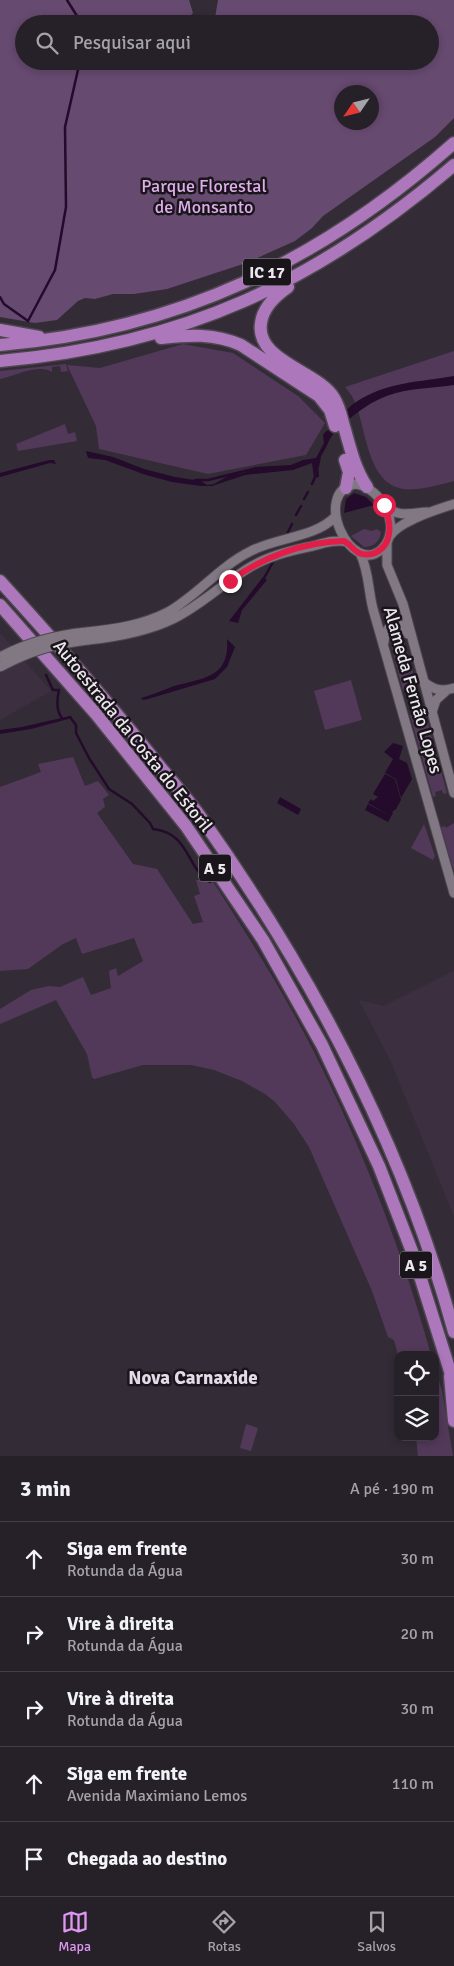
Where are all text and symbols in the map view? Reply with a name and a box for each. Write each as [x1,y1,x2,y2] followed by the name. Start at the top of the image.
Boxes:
[15,15,439,70] search box
[33,29,61,57] icon: search
[73,31,191,55] text: Pesquisar aqui
[334,85,379,130] north arrow
[141,175,267,218] park label: Parque Florestal de Monsanto
[243,258,291,286] road number: IC 17
[373,494,396,517] route start
[219,570,242,593] route end
[379,604,447,776] street label: Alameda Fernão Lopes
[49,635,217,837] street label: Autoestrada da Costa do Estoril
[199,854,231,881] road number: A 5
[400,1252,432,1278] road number: A 5
[394,1351,439,1441] map controls
[394,1351,439,1396] button: locate
[128,1366,258,1390] district label: Nova Carnaxide
[394,1396,439,1441] button: layers
[20,1476,71,1502] text: 3 min
[350,1479,434,1499] text: A pé · 190 m
[67,1537,187,1561] text: Siga em frente
[20,1545,48,1573] icon: ahead
[400,1549,434,1569] text: 30 m
[67,1561,183,1581] text: Rotunda da Água
[67,1612,174,1636] text: Vire à direita
[20,1620,48,1648] icon: right
[400,1624,434,1644] text: 20 m
[67,1636,183,1656] text: Rotunda da Água
[67,1687,174,1711] text: Vire à direita
[20,1695,48,1723] icon: right
[400,1699,434,1719] text: 30 m
[67,1711,183,1731] text: Rotunda da Água
[67,1762,187,1786] text: Siga em frente
[20,1770,48,1798] icon: ahead
[392,1774,434,1794] text: 110 m
[67,1786,247,1806] text: Avenida Maximiano Lemos
[20,1845,48,1873] icon: arrive
[67,1847,227,1871] text: Chegada ao destino
[58,1908,91,1955] tab: Mapa
[207,1908,241,1955] tab: Rotas
[357,1908,396,1955] tab: Salvos

